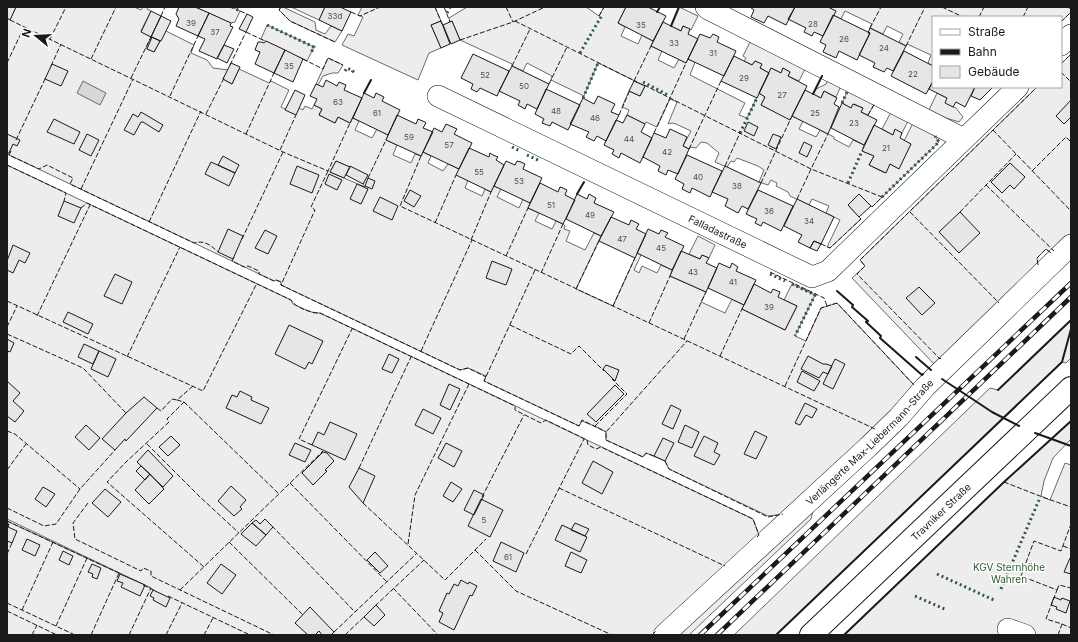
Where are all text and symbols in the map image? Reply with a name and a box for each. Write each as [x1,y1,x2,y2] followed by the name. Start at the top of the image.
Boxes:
[328,11,342,21] house number: 33d
[16,16,56,56] north arrow
[932,16,1062,88] legend
[186,18,196,28] house number: 39
[808,19,818,29] house number: 28
[636,20,646,30] house number: 35
[968,24,1005,39] text: Straße
[19,27,34,39] text: N
[210,27,220,37] house number: 37
[839,34,849,44] house number: 26
[669,38,679,48] house number: 33
[879,43,889,53] house number: 24
[968,44,997,59] text: Bahn
[709,48,717,58] house number: 31
[284,61,294,71] house number: 35
[968,64,1020,79] text: Gebäude
[908,69,918,79] house number: 22
[480,70,490,80] house number: 52
[739,73,749,83] house number: 29
[519,81,529,91] house number: 50
[777,90,787,100] house number: 27
[333,97,343,107] house number: 63
[551,106,561,116] house number: 48
[373,108,381,118] house number: 61
[810,108,820,118] house number: 25
[590,113,600,123] house number: 46
[849,118,859,128] house number: 23
[404,132,414,142] house number: 59
[624,134,634,144] house number: 44
[444,140,454,150] house number: 57
[882,143,890,153] house number: 21
[662,147,672,157] house number: 42
[474,167,484,177] house number: 55
[693,172,703,182] house number: 40
[514,176,524,186] house number: 53
[732,181,742,191] house number: 38
[547,200,555,210] house number: 51
[764,206,774,216] house number: 36
[585,210,595,220] house number: 49
[687,212,749,251] street label: Falladastraße
[804,216,814,226] house number: 34
[617,234,627,244] house number: 47
[656,243,666,253] house number: 45
[688,267,698,277] house number: 43
[729,277,737,287] house number: 41
[764,302,774,312] house number: 39
[803,376,936,507] street label: Verlängerte Max-Liebermann-Straße
[908,480,973,543] street label: Travniker Straße
[482,515,487,525] house number: 5
[504,552,512,562] house number: 61
[973,561,1045,585] park label: KGV Sternhöhe Wahren

